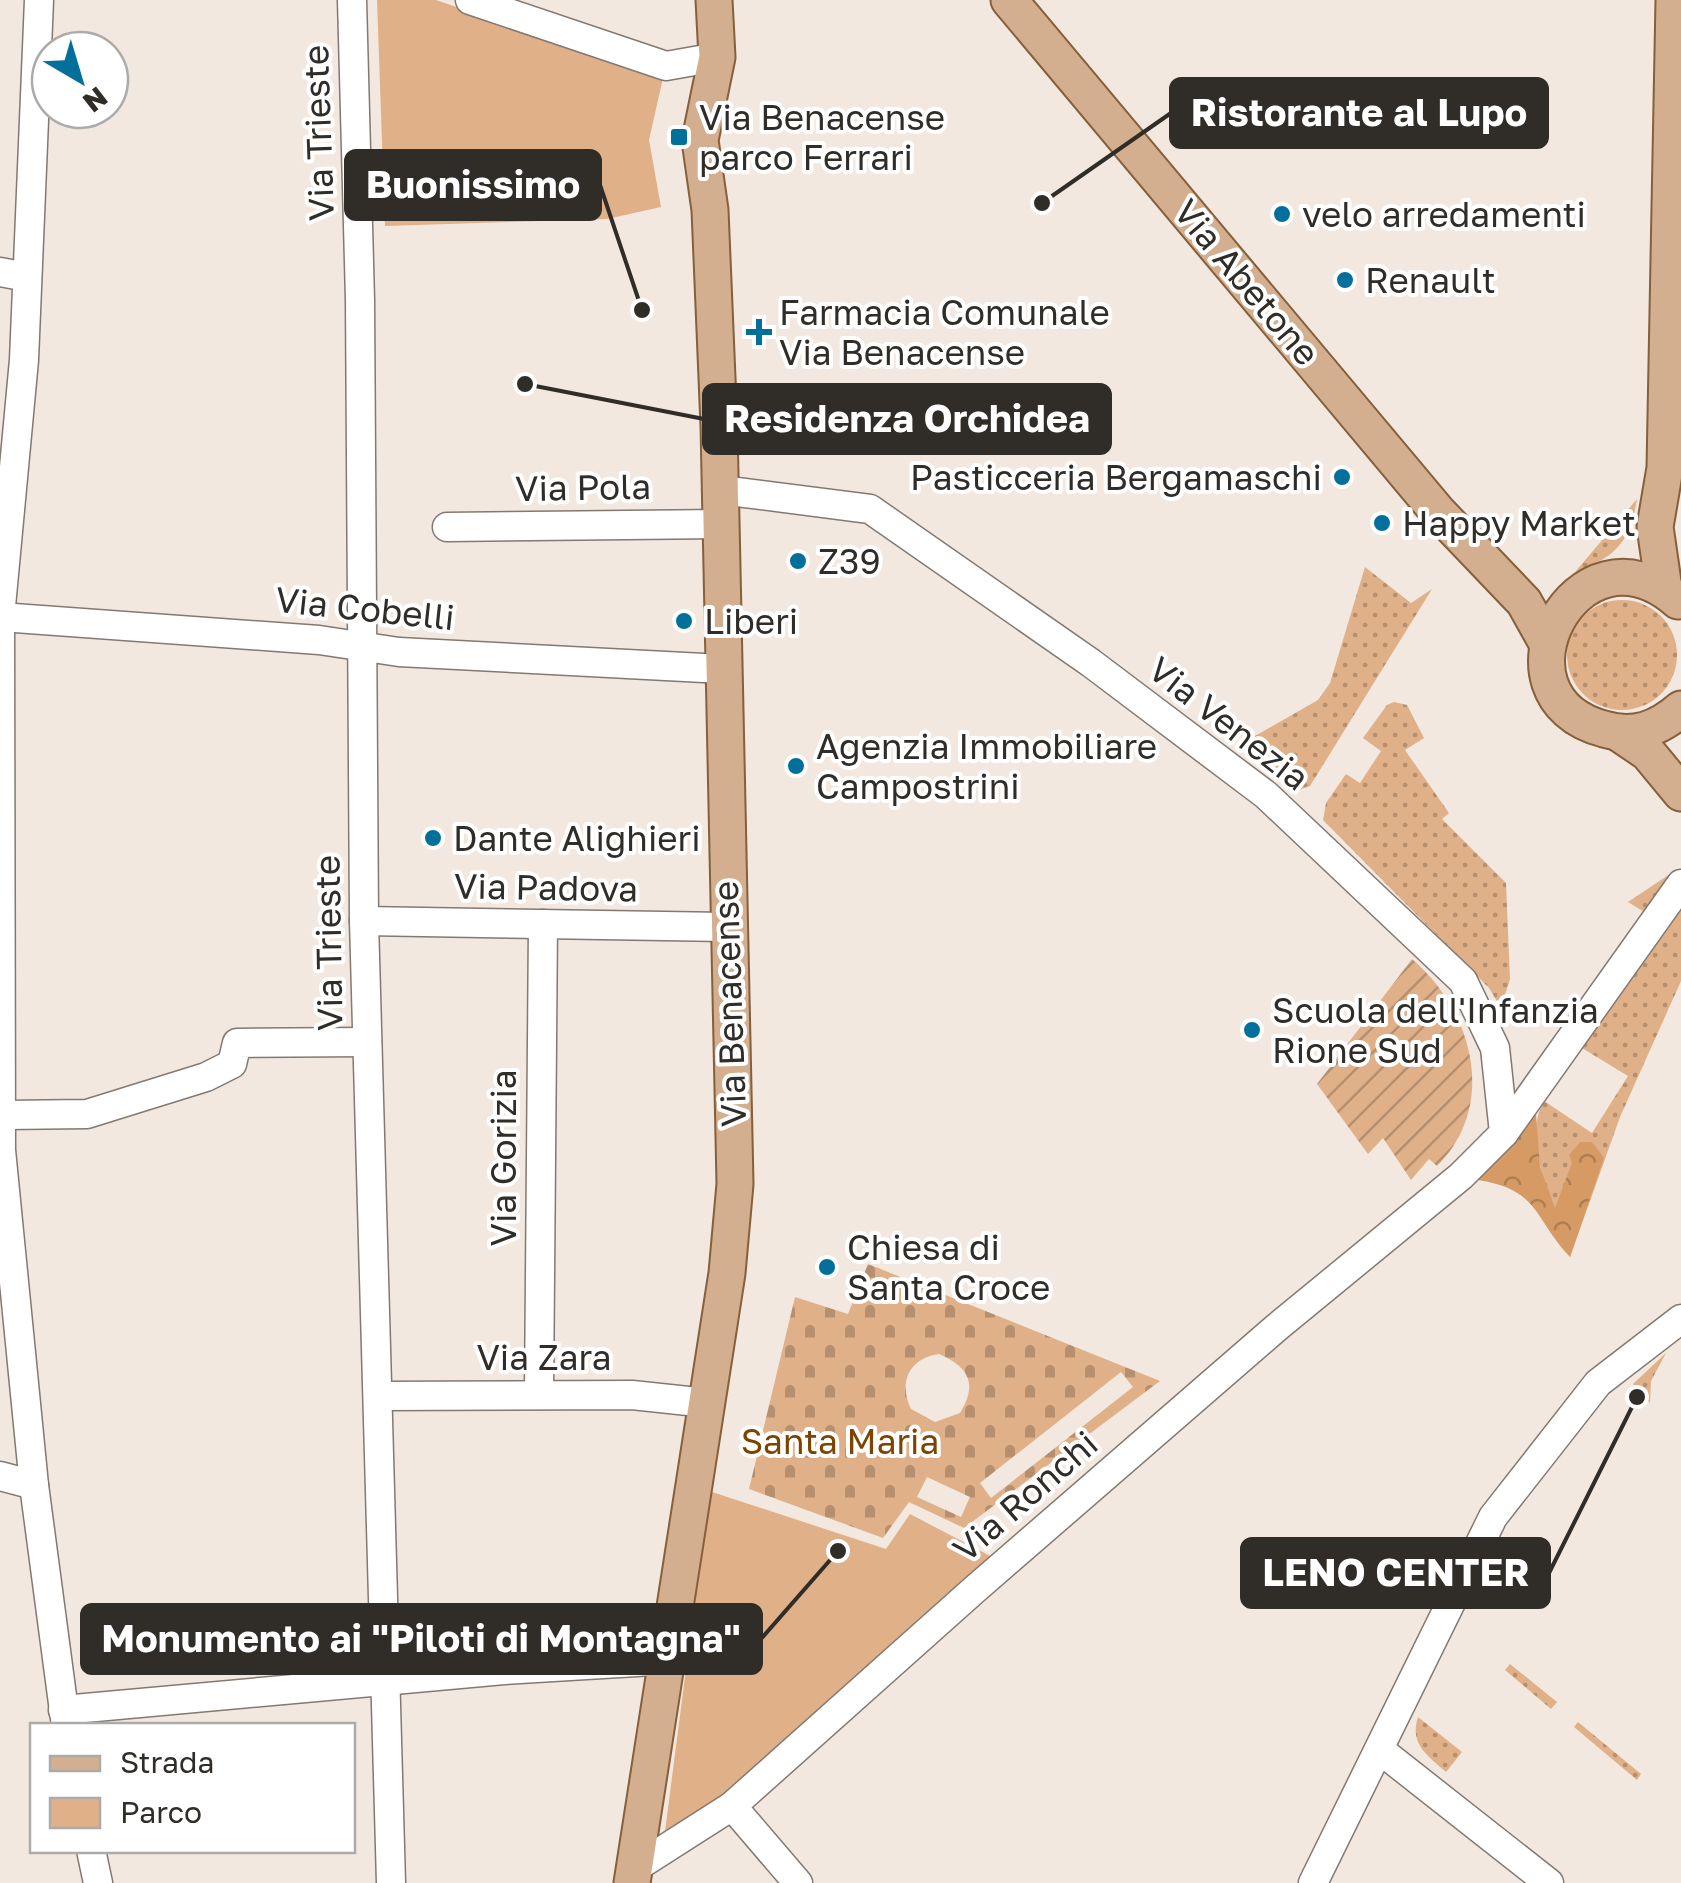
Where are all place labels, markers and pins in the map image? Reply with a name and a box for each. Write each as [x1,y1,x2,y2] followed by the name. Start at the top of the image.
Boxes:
[1171,79,1547,147] callout: Ristorante al Lupo
[699,96,945,178] place label: Via Benacense parco Ferrari
[668,126,690,148] marker: Via Benacense parco Ferrari
[346,151,600,219] callout: Buonissimo
[1302,193,1586,235] place label: velo arredamenti
[1271,203,1293,225] marker: velo arredamenti
[1365,259,1496,301] place label: Renault
[1334,269,1356,291] marker: Renault
[779,291,1110,373] place label: Farmacia Comunale Via Benacense
[748,321,770,343] marker: Farmacia Comunale Via Benacense
[704,385,1110,453] callout: Residenza Orchidea
[910,456,1322,498] place label: Pasticceria Bergamaschi
[1331,466,1353,488] marker: Pasticceria Bergamaschi
[1402,502,1636,544] place label: Happy Market
[1371,512,1393,534] marker: Happy Market
[818,540,881,582] place label: Z39
[787,550,809,572] marker: Z39
[704,600,798,642] place label: Liberi
[673,610,695,632] marker: Liberi
[816,725,1157,807] place label: Agenzia Immobiliare Campostrini
[785,755,807,777] marker: Agenzia Immobiliare Campostrini
[453,817,701,859] place label: Dante Alighieri
[422,827,444,849] marker: Dante Alighieri
[1272,989,1599,1071] place label: Scuola dell'Infanzia Rione Sud
[1241,1019,1263,1041] marker: Scuola dell'Infanzia Rione Sud
[847,1226,1050,1308] place label: Chiesa di Santa Croce
[816,1256,838,1278] marker: Chiesa di Santa Croce
[1242,1539,1549,1607] callout: LENO CENTER
[82,1605,761,1673] callout: Monumento ai "Piloti di Montagna"

